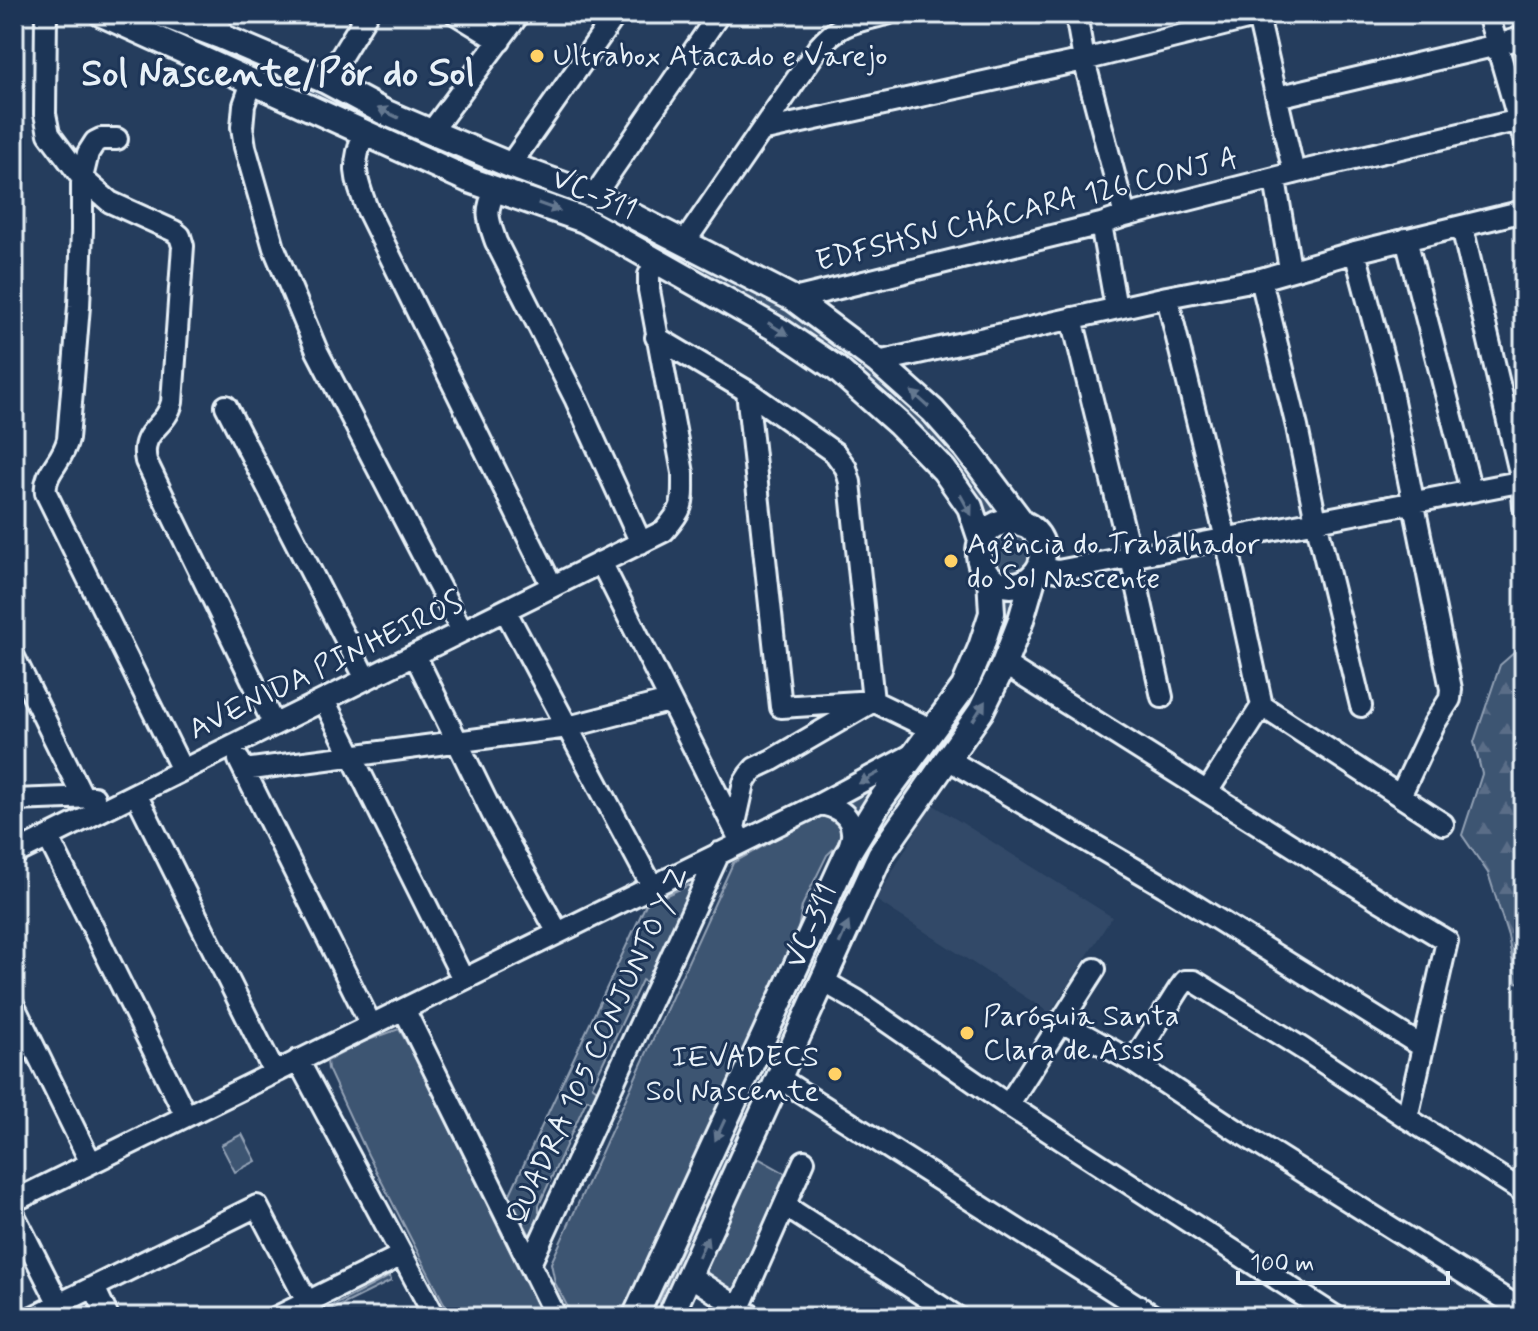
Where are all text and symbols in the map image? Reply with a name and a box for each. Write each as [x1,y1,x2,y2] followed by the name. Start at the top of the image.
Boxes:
[553,37,887,76] place label: Ultrabox Atacado e Varejo
[528,47,546,65] marker: Ultrabox Atacado e Varejo
[81,50,475,99] district label: Sol Nascente/Pôr do Sol
[377,107,400,120] one-way arrow
[812,139,1242,281] street label: EDFSHSN CHÁCARA 126 CONJ A
[546,159,642,231] street label: VC-311
[537,202,561,214] one-way arrow
[767,322,789,336] one-way arrow
[910,391,929,409] one-way arrow
[960,493,973,516] one-way arrow
[967,525,1260,598] place label: Agência do Trabalhador do Sol Nascente
[942,552,960,570] marker: Agência do Trabalhador do Sol Nascente
[182,583,470,749] street label: AVENIDA PINHEIROS
[972,700,986,722] one-way arrow
[857,772,880,785] one-way arrow
[498,860,699,1232] street label: QUADRA 105 CONJUNTO Y Z
[776,878,848,974] street label: VC-311
[838,921,851,944] one-way arrow
[983,997,1180,1070] place label: Paróquia Santa Clara de Assis
[958,1024,976,1042] marker: Paróquia Santa Clara de Assis
[645,1038,819,1111] place label: IEVADECS Sol Nascente
[826,1065,844,1083] marker: IEVADECS Sol Nascente
[713,1118,727,1142] one-way arrow
[697,1235,710,1258] one-way arrow
[1238,1235,1448,1285] scale bar
[1250,1249,1314,1280] text: 100 m

